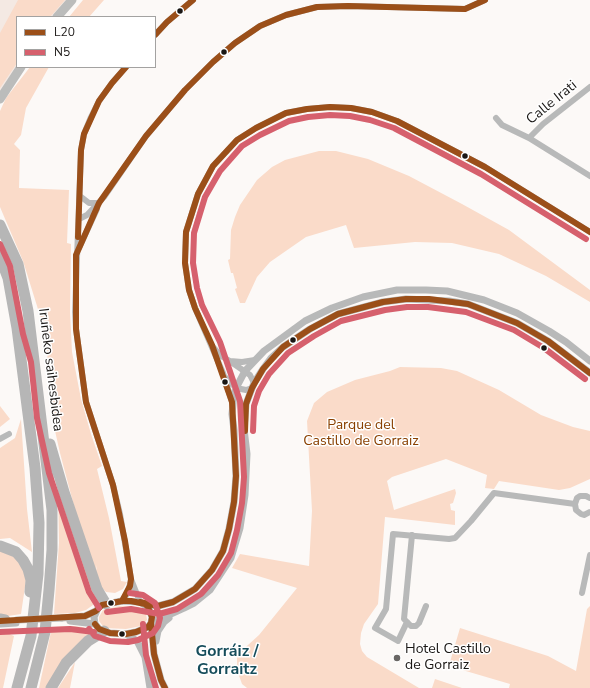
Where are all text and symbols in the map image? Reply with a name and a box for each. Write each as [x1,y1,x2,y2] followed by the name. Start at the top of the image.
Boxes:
[175,6,185,16] unlabelled marker
[16,16,156,68] legend
[54,24,75,40] text: L20
[54,44,70,60] text: N5
[219,47,229,57] unlabelled marker
[523,78,581,128] street label: Calle Irati
[460,151,470,161] unlabelled marker
[34,307,66,433] street label: Iruñeko saihesbidea
[288,335,298,345] unlabelled marker
[539,343,549,353] unlabelled marker
[220,377,230,387] unlabelled marker
[303,418,419,450] park label: Parque del Castillo de Gorraiz
[106,598,116,608] unlabelled marker
[117,629,127,639] unlabelled marker
[195,642,259,680] district label: Gorráiz / Gorraitz
[405,642,491,674] place label: Hotel Castillo de Gorraiz
[392,653,402,663] marker: Hotel Castillo de Gorraiz

